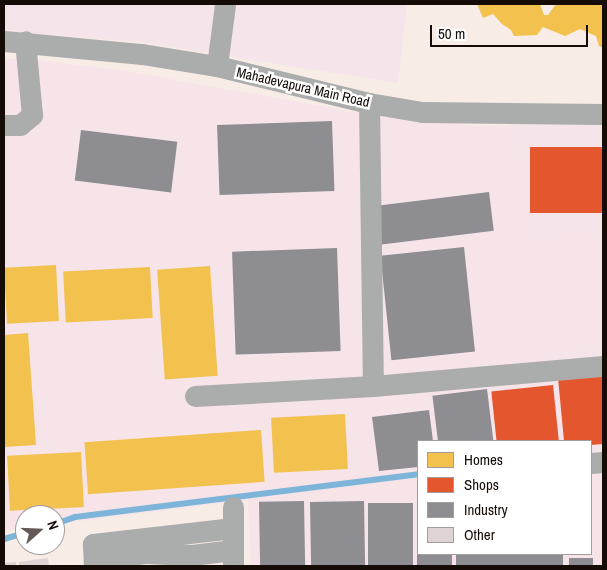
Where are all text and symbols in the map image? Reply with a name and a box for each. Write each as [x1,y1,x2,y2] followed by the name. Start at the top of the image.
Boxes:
[432,15,590,47] scale bar
[438,23,465,44] text: 50 m
[235,64,371,110] street label: Mahadevapura Main Road
[417,440,592,555] legend
[464,449,503,470] text: Homes
[464,474,499,495] text: Shops
[464,499,508,520] text: Industry
[15,505,65,555] north arrow
[43,518,63,532] text: N
[464,524,495,545] text: Other

